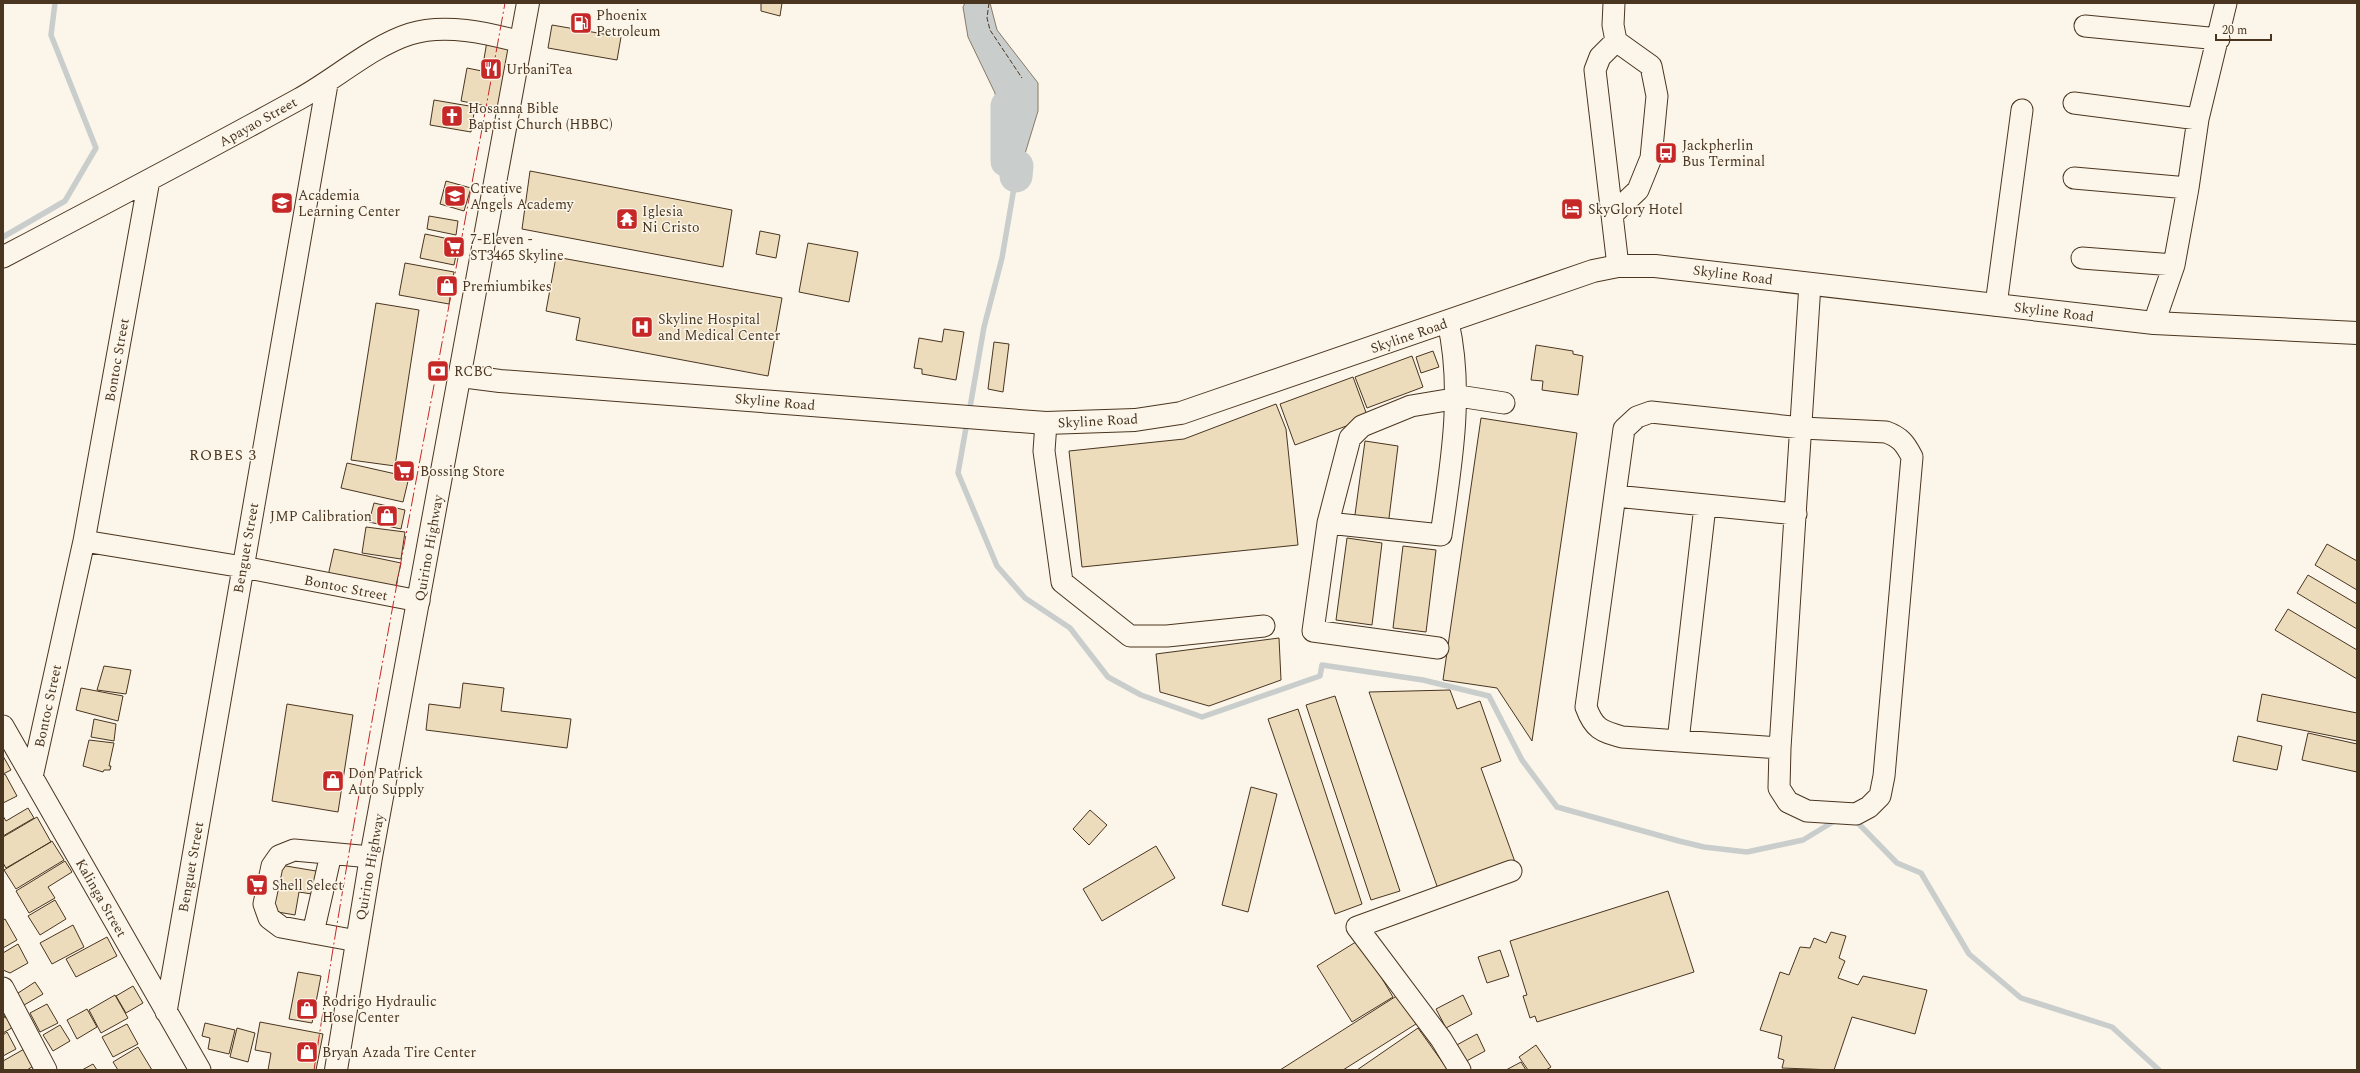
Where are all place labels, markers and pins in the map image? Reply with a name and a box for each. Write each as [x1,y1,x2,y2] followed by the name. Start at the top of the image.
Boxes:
[596,5,660,42] place label: Phoenix Petroleum
[568,10,594,36] fuel station icon: Phoenix Petroleum
[478,56,504,82] restaurant icon: UrbaniTea
[506,59,572,80] place label: UrbaniTea
[468,98,613,135] place label: Hosanna Bible Baptist Church (HBBC)
[439,103,465,129] church icon: Hosanna Bible Baptist Church (HBBC)
[1682,135,1765,172] place label: Jackpherlin Bus Terminal
[1653,140,1679,166] bus stop icon: Jackpherlin Bus Terminal
[470,178,575,215] place label: Creative Angels Academy
[442,183,468,209] school or university icon: Creative Angels Academy
[298,185,401,222] place label: Academia Learning Center
[269,190,295,216] school or university icon: Academia Learning Center
[1559,196,1585,222] hotel icon: SkyGlory Hotel
[1588,199,1683,220] place label: SkyGlory Hotel
[642,201,700,238] place label: Iglesia Ni Cristo
[614,206,640,232] temple icon: Iglesia Ni Cristo
[470,229,564,266] place label: 7-Eleven - ST3465 Skyline
[441,234,467,260] supermarket icon: 7-Eleven - ST3465 Skyline
[434,273,460,299] shop icon: Premiumbikes
[462,276,552,297] place label: Premiumbikes
[658,309,781,346] place label: Skyline Hospital and Medical Center
[629,314,655,340] hospital icon: Skyline Hospital and Medical Center
[425,358,451,384] bank icon: RCBC
[454,361,493,382] place label: RCBC
[391,458,417,484] supermarket icon: Bossing Store
[420,461,505,482] place label: Bossing Store
[374,503,400,529] shop icon: JMP Calibration
[270,506,372,527] place label: JMP Calibration
[348,763,425,800] place label: Don Patrick Auto Supply
[320,768,346,794] shop icon: Don Patrick Auto Supply
[244,872,270,898] supermarket icon: Shell Select
[272,875,343,896] place label: Shell Select
[322,991,437,1028] place label: Rodrigo Hydraulic Hose Center
[294,996,320,1022] shop icon: Rodrigo Hydraulic Hose Center
[294,1039,320,1065] shop icon: Bryan Azada Tire Center
[322,1042,476,1063] place label: Bryan Azada Tire Center

